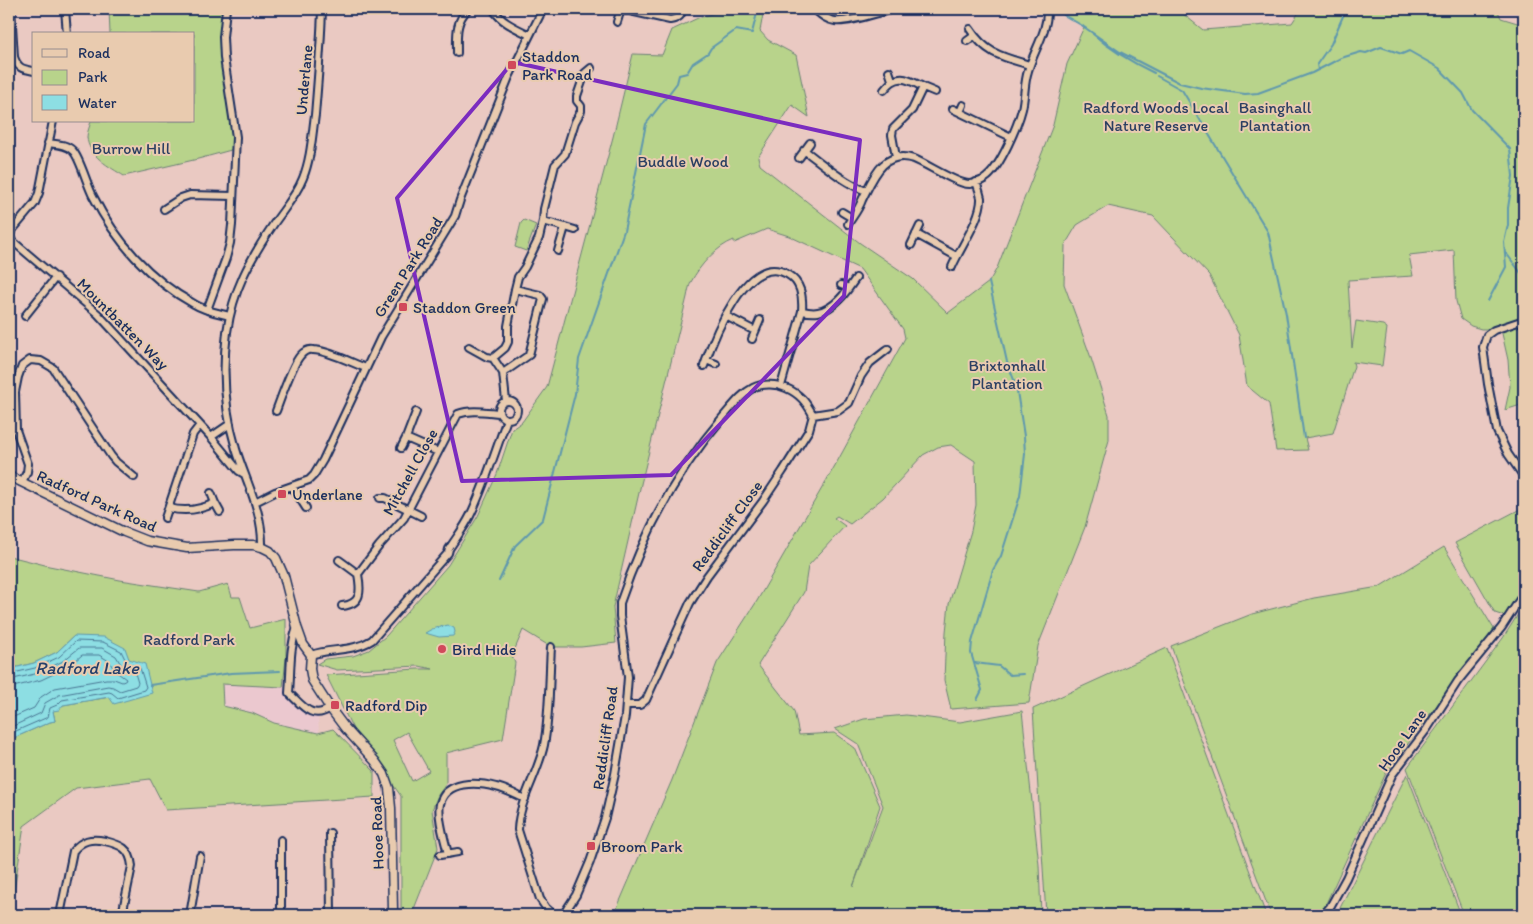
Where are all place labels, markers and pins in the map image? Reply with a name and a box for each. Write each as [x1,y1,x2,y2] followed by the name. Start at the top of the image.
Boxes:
[522,47,592,84] place label: Staddon Park Road
[506,59,518,71] marker: Staddon Park Road
[413,298,516,317] place label: Staddon Green
[397,301,409,313] marker: Staddon Green
[292,485,363,504] place label: Underlane
[276,488,288,500] marker: Underlane
[452,640,517,659] place label: Bird Hide
[436,643,448,655] marker: Bird Hide
[345,696,427,715] place label: Radford Dip
[329,699,341,711] marker: Radford Dip
[601,837,683,856] place label: Broom Park
[585,840,597,852] marker: Broom Park

